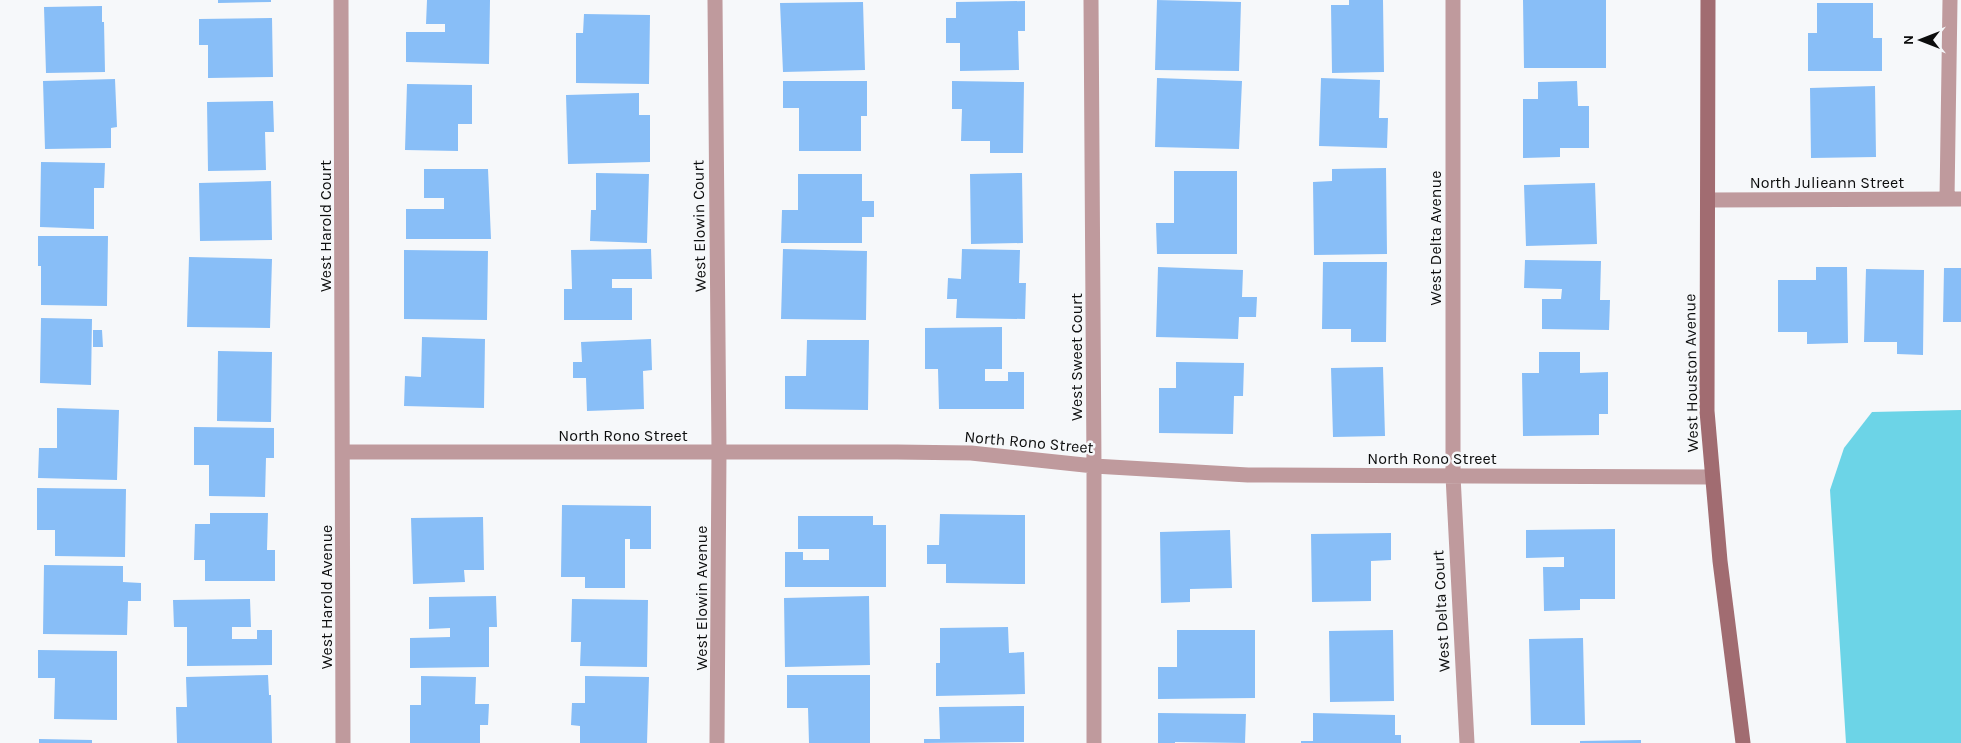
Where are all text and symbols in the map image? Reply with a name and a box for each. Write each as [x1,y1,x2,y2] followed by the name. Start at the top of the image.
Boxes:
[1896,15,1946,65] north arrow
[1900,35,1917,45] text: N
[316,160,335,292] street label: West Harold Court
[688,160,710,292] street label: West Elowin Court
[1426,171,1445,305] street label: West Delta Avenue
[1750,173,1904,192] street label: North Julieann Street
[1067,293,1086,421] street label: West Sweet Court
[1680,294,1702,452] street label: West Houston Avenue
[558,426,688,445] street label: North Rono Street
[964,427,1094,457] street label: North Rono Street
[1367,449,1497,468] street label: North Rono Street
[317,525,336,669] street label: West Harold Avenue
[692,526,711,670] street label: West Elowin Avenue
[1428,550,1454,672] street label: West Delta Court

